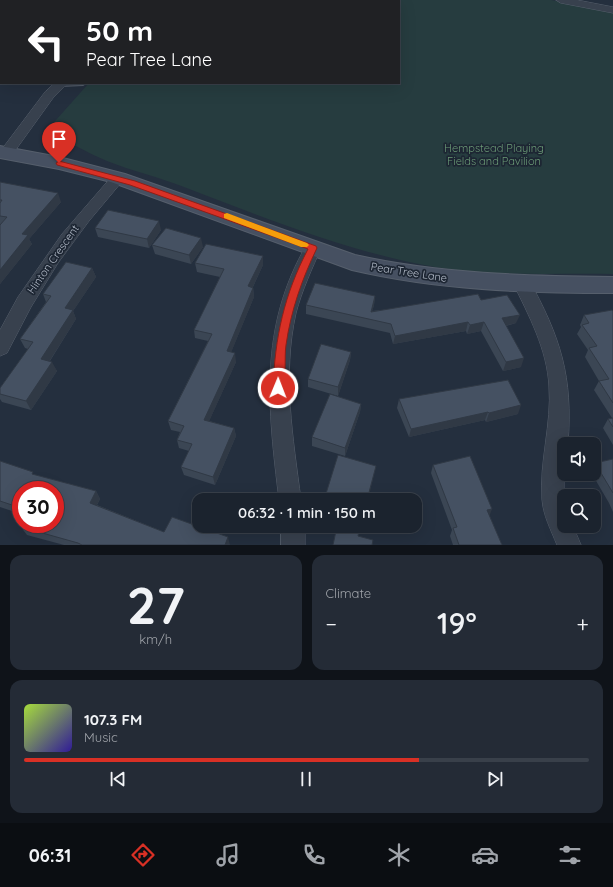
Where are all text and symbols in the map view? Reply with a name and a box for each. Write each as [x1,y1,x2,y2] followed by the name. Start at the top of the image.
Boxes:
[86,13,153,48] text: 50 m
[20,16,72,68] icon: left
[86,48,212,71] text: Pear Tree Lane
[42,122,76,163] pin
[48,128,70,150] icon: arrive
[444,141,544,168] park label: Hempstead Playing Fields and Pavilion
[24,222,82,296] street label: Hinton Crescent
[370,259,448,285] street label: Pear Tree Lane
[257,367,299,409] position arrow
[557,437,601,533] map controls
[557,437,601,481] button: sound
[12,481,64,533] speed limit sign: 30
[557,489,601,533] button: search
[238,503,376,522] text: 06:32 · 1 min · 150 m
[127,572,185,637] text: 27
[326,585,371,601] text: Climate
[437,604,477,642] text: 19°
[326,610,337,638] text: −
[577,610,589,638] text: +
[139,631,172,647] text: km/h
[84,710,142,729] text: 107.3 FM
[84,729,118,745] text: Music
[107,768,129,790] icon: previous
[295,768,317,790] icon: pause
[484,768,506,790] icon: next
[129,841,157,869] icon: directions
[214,841,242,869] icon: music
[300,841,328,869] icon: phone
[385,841,413,869] icon: climate
[471,841,499,869] icon: car
[556,841,584,869] icon: filters
[29,844,71,867] text: 06:31

